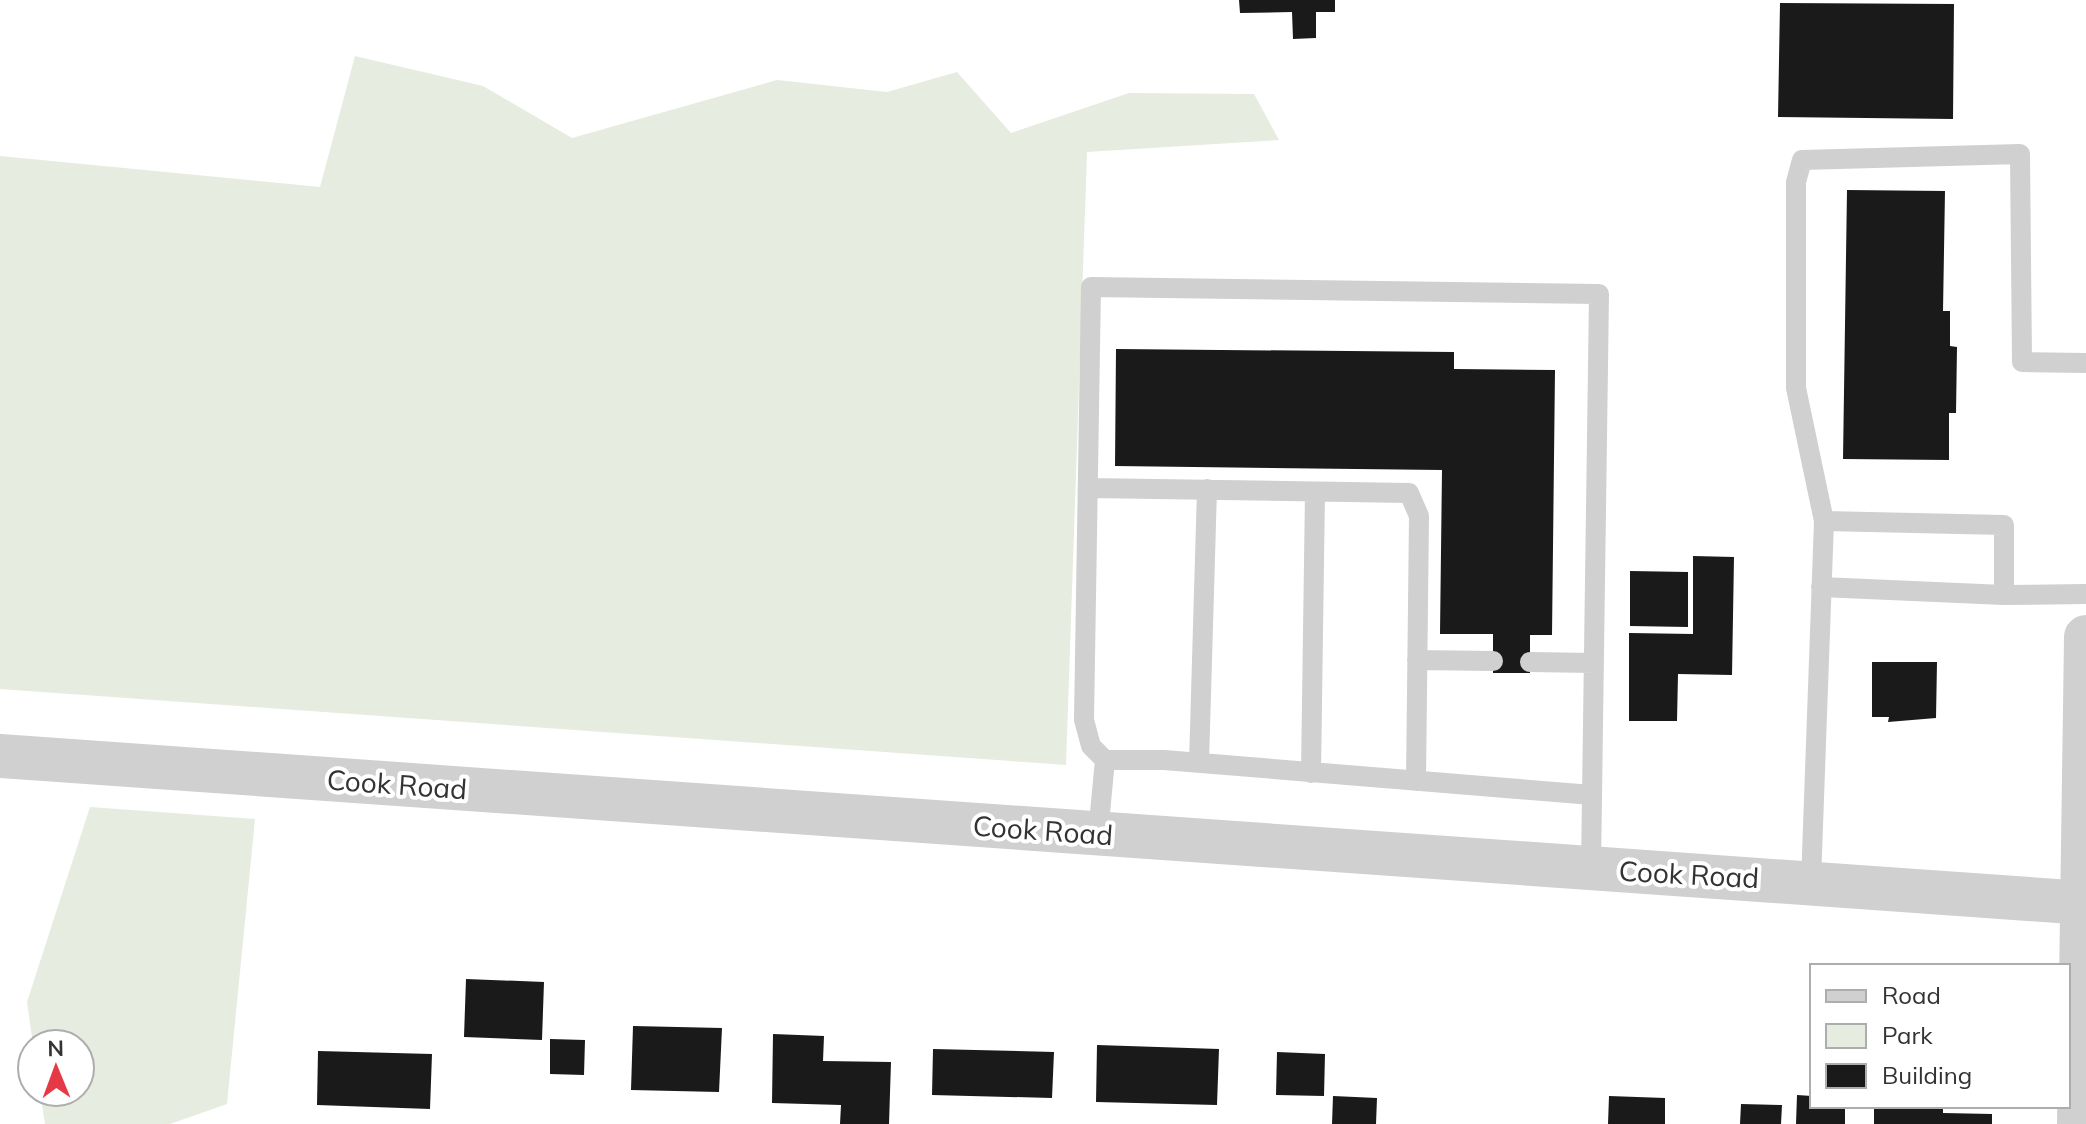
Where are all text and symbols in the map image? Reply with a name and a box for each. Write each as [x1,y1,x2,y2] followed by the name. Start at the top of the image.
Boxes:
[326,762,468,806] street label: Cook Road
[972,808,1114,852] street label: Cook Road
[1618,853,1760,895] street label: Cook Road
[1810,964,2070,1108] legend
[1882,980,1941,1010] text: Road
[1882,1020,1933,1050] text: Park
[16,1028,96,1108] north arrow
[47,1034,64,1062] text: N
[1882,1060,1972,1090] text: Building

